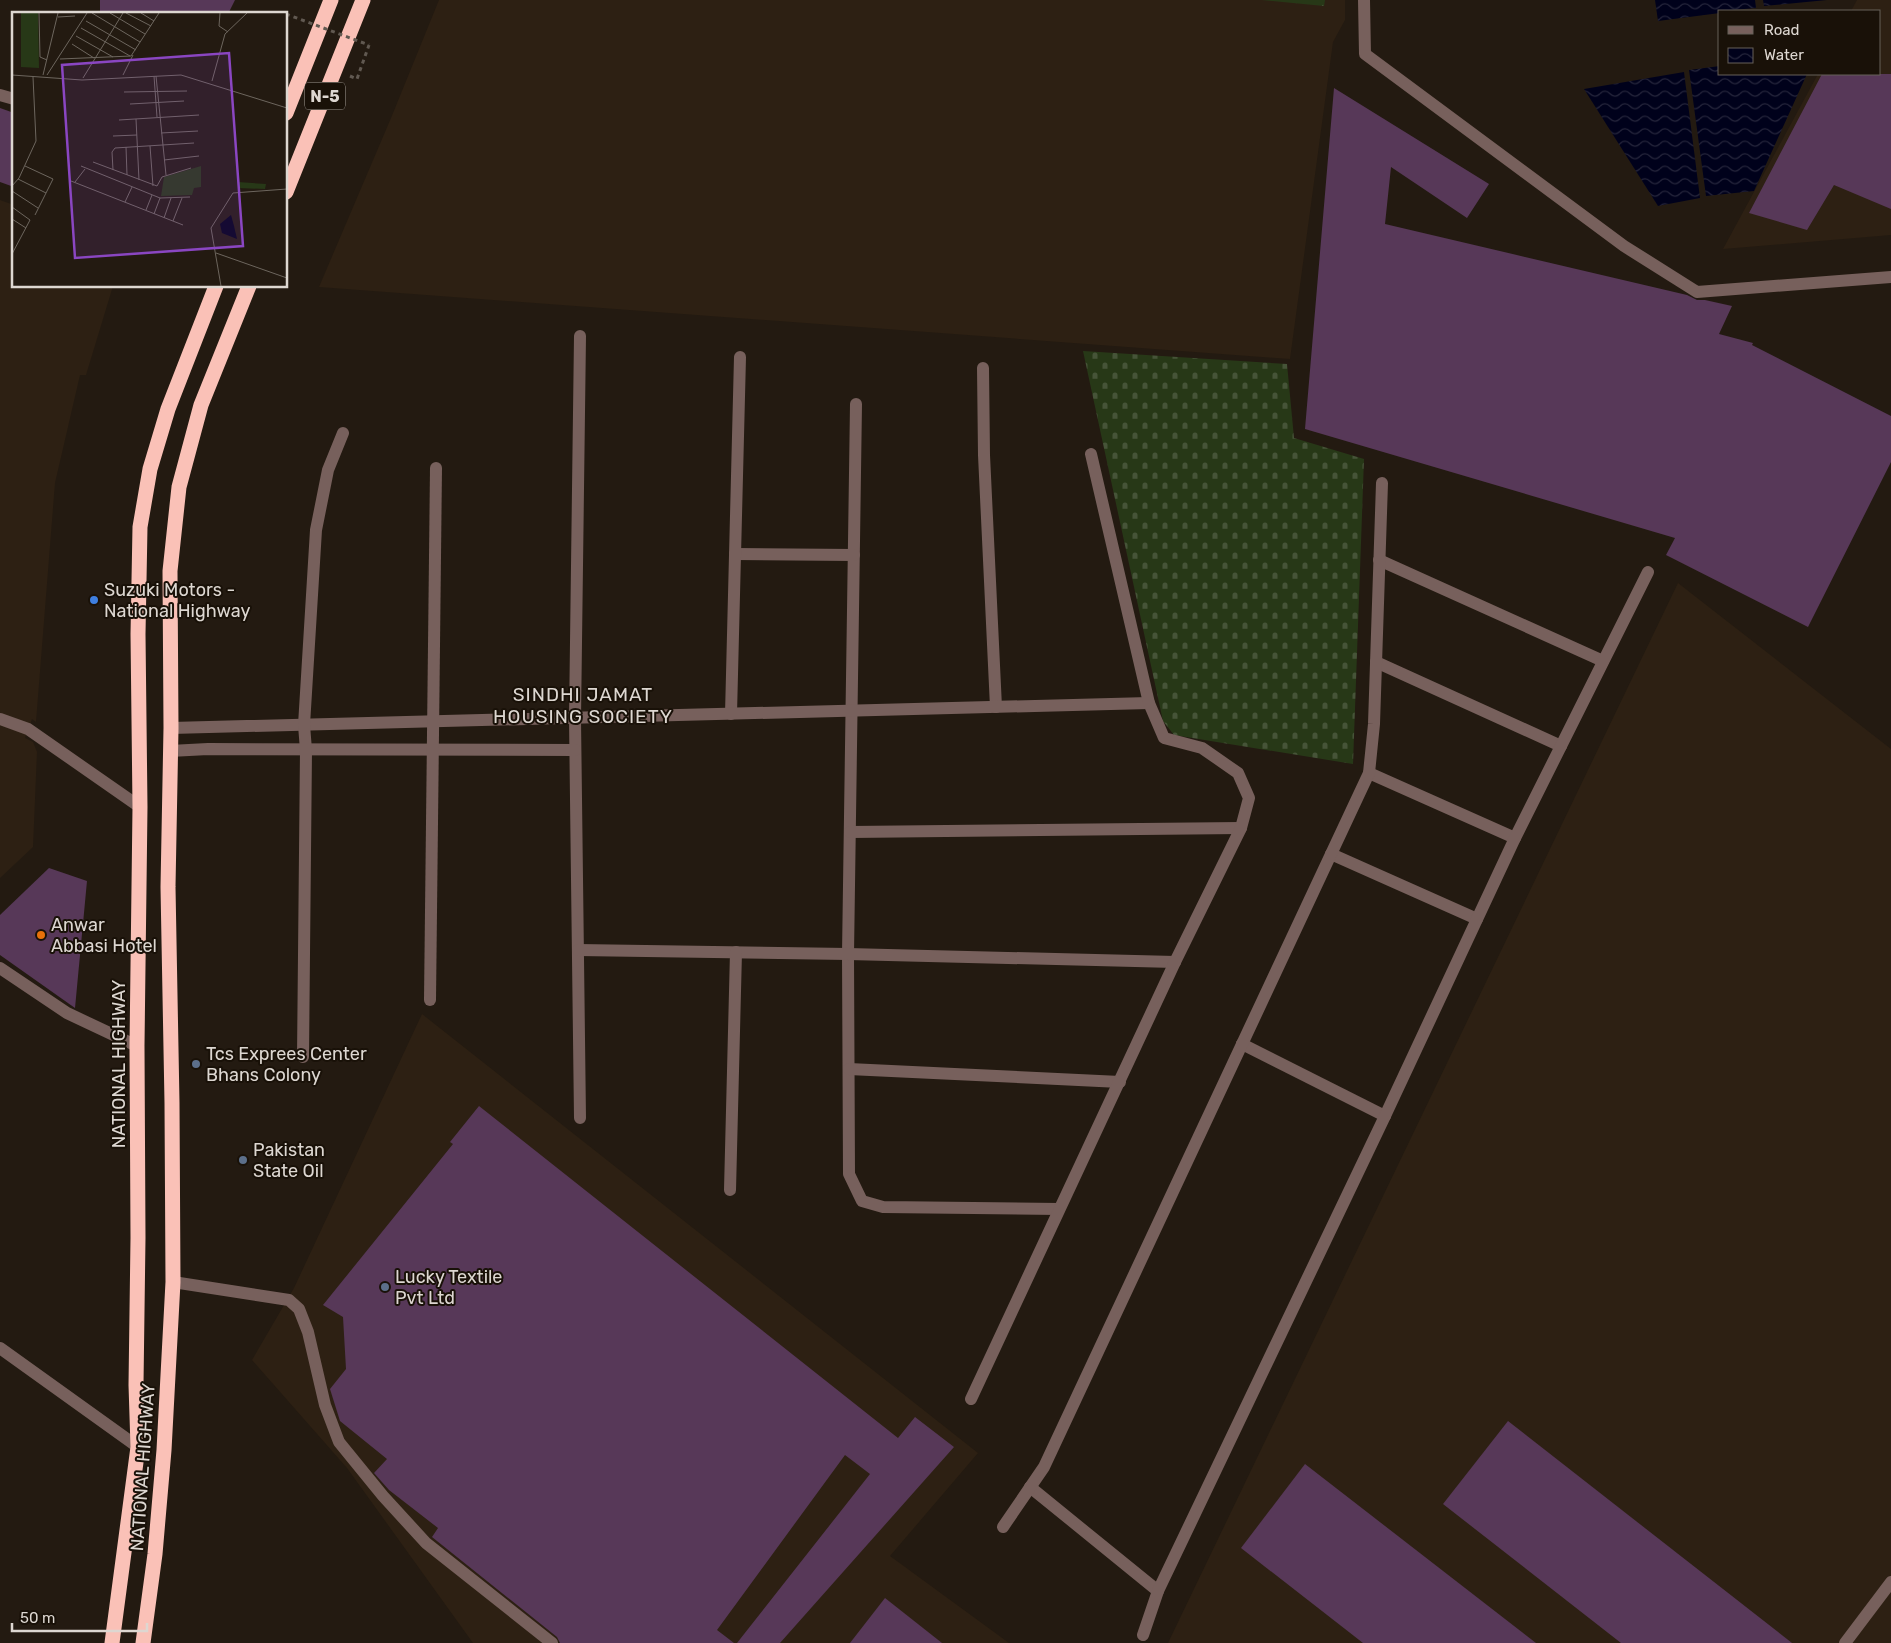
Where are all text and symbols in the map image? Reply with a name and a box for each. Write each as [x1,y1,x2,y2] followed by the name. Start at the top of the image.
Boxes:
[1718,10,1881,75] legend
[12,12,288,288] inset map
[1764,21,1800,39] text: Road
[1764,46,1804,64] text: Water
[305,82,345,110] road number: N-5
[104,579,250,622] place label: Suzuki Motors - National Highway
[88,594,100,606] marker: Suzuki Motors - National Highway
[493,683,673,728] district label: SINDHI JAMAT HOUSING SOCIETY
[51,914,157,957] place label: Anwar Abbasi Hotel
[35,929,47,941] marker: Anwar Abbasi Hotel
[108,979,130,1148] street label: NATIONAL HIGHWAY
[206,1043,367,1086] place label: Tcs Exprees Center Bhans Colony
[190,1058,202,1070] marker: Tcs Exprees Center Bhans Colony
[253,1139,325,1182] place label: Pakistan State Oil
[237,1154,249,1166] marker: Pakistan State Oil
[395,1266,502,1309] place label: Lucky Textile Pvt Ltd
[379,1281,391,1293] marker: Lucky Textile Pvt Ltd
[126,1382,160,1552] street label: NATIONAL HIGHWAY
[12,1600,148,1632] scale bar
[20,1609,55,1627] text: 50 m

